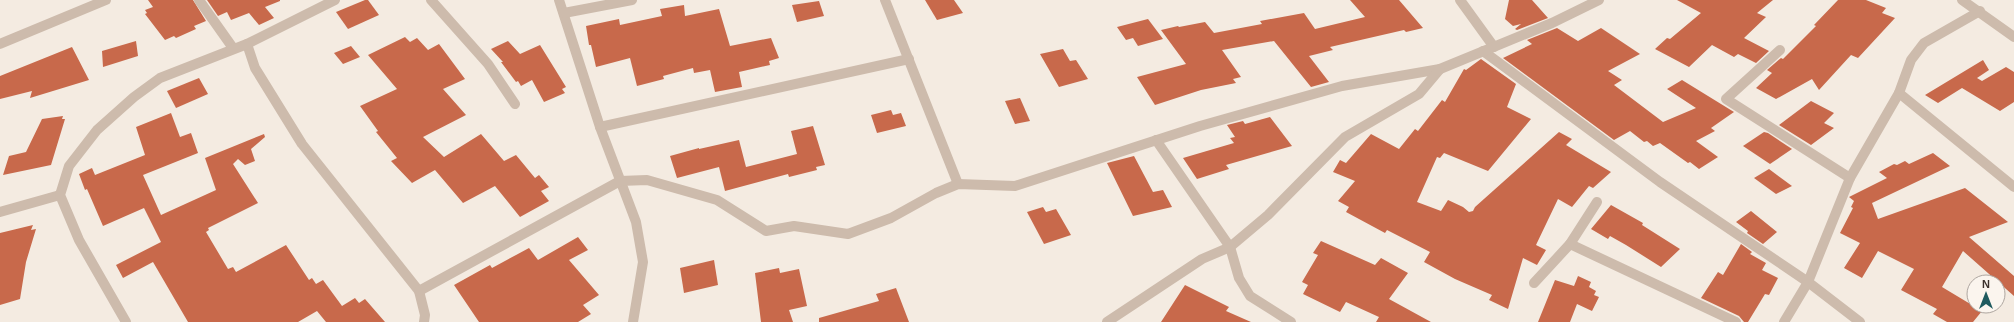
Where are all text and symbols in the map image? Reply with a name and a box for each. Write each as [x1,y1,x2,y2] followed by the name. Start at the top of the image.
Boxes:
[1966,274,2006,314] north arrow
[1982,278,1990,290] text: N

